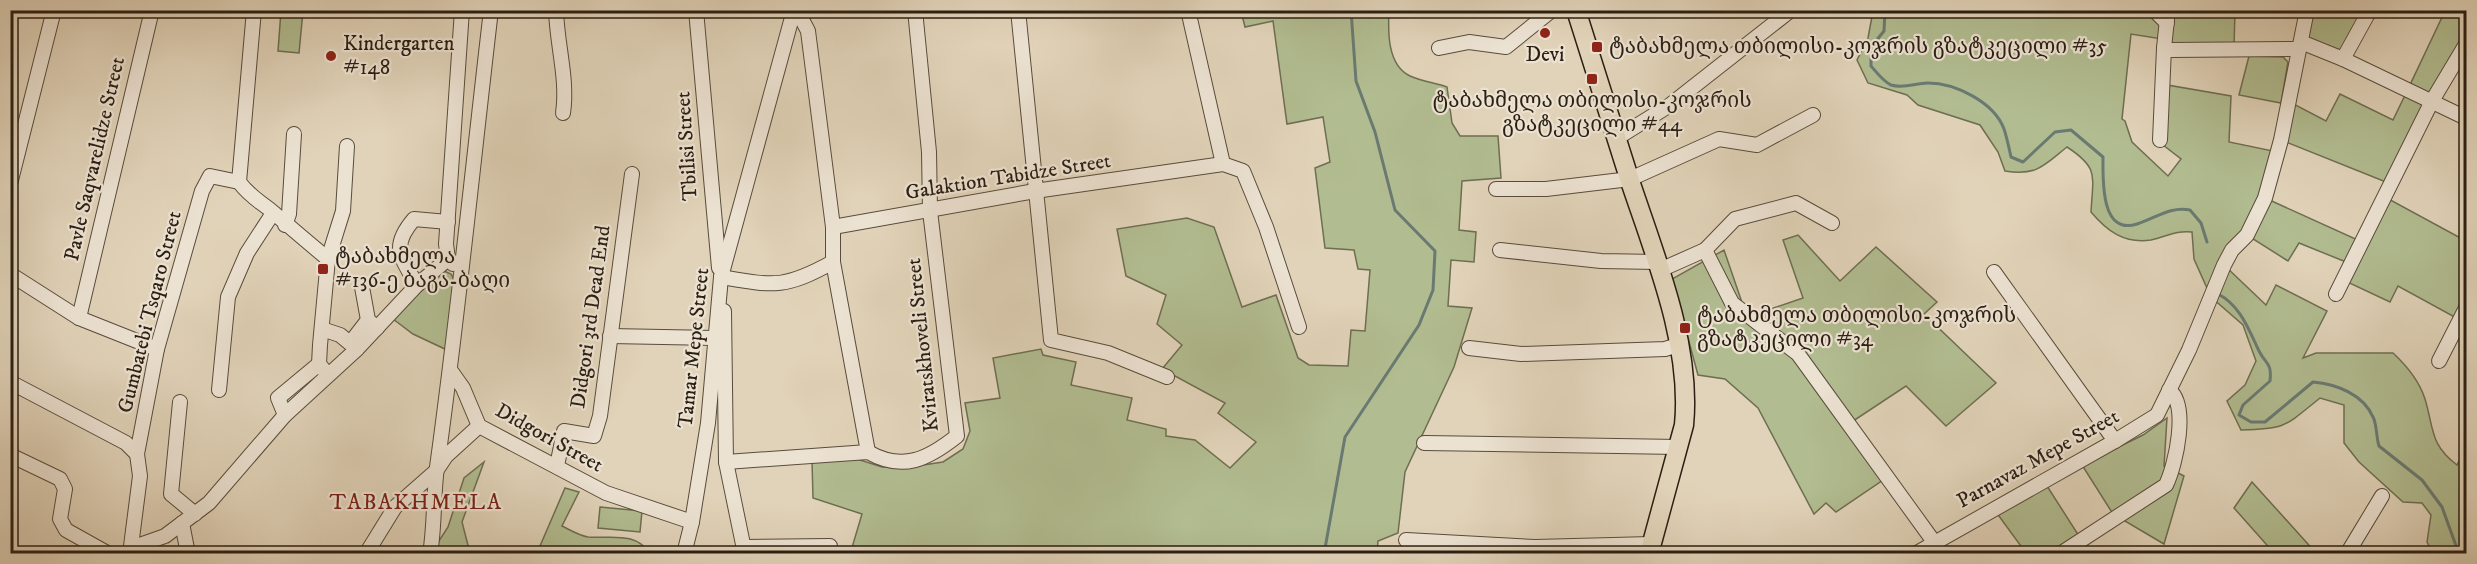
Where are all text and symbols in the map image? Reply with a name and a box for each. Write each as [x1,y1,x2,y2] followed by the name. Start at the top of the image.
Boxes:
[1538,26,1552,40] marker: Devi
[343,31,454,81] place label: Kindergarten #148
[1609,34,2107,60] place label: ტაბახმელა თბილისი-კოჯრის გზატკეცილი #35
[1590,40,1604,54] marker: ტაბახმელა თბილისი-კოჯრის გზატკეცილი #35
[1525,42,1565,68] place label: Devi
[324,49,338,63] marker: Kindergarten #148
[59,54,131,264] street label: Pavle Saqvarelidze Street
[1585,72,1599,86] marker: ტაბახმელა თბილისი-კოჯრის გზატკეცილი #44
[1432,88,1752,138] place label: ტაბახმელა თბილისი-კოჯრის გზატკეცილი #44
[670,90,704,202] street label: Tbilisi Street
[903,148,1113,206] street label: Galaktion Tabidze Street
[112,208,188,416] street label: Gumbatebi Tsqaro Street
[565,223,617,410] street label: Didgori 3rd Dead End
[335,244,510,294] place label: ტაბახმელა #136-ე ბაგა-ბაღი
[901,257,945,433] street label: Kviratskhoveli Street
[316,262,330,276] marker: ტაბახმელა #136-ე ბაგა-ბაღი
[673,266,715,429] street label: Tamar Mepe Street
[1697,303,2016,353] place label: ტაბახმელა თბილისი-კოჯრის გზატკეცილი #34
[1678,321,1692,335] marker: ტაბახმელა თბილისი-კოჯრის გზატკეცილი #34
[491,398,608,478] street label: Didgori Street
[1952,403,2124,514] street label: Parnavaz Mepe Street
[330,489,502,516] district label: TABAKHMELA

